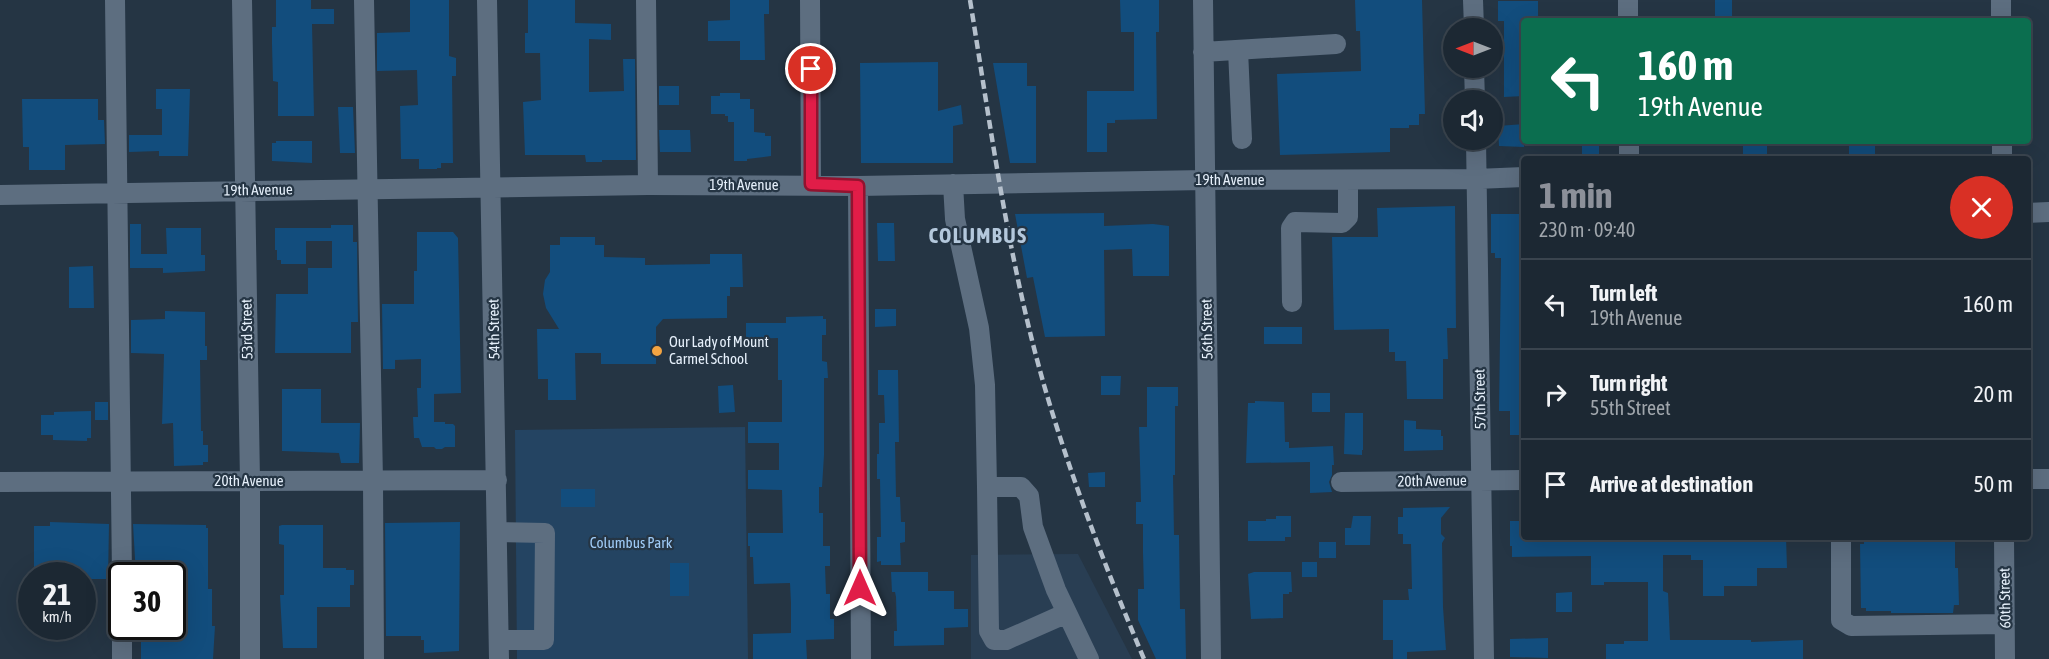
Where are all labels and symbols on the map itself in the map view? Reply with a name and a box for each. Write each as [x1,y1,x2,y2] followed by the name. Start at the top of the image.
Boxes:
[1443,18,1503,78] north arrow
[785,43,836,94] pin
[1195,171,1265,188] street label: 19th Avenue
[709,176,779,193] street label: 19th Avenue
[223,180,293,199] street label: 19th Avenue
[928,223,1028,247] district label: COLUMBUS
[237,299,256,359] street label: 53rd Street
[484,299,503,359] street label: 54th Street
[1197,299,1216,359] street label: 56th Street
[669,333,769,367] place label: Our Lady of Mount Carmel School
[650,344,664,358] marker: Our Lady of Mount Carmel School
[1470,369,1489,429] street label: 57th Street
[1397,471,1467,490] street label: 20th Avenue
[214,472,284,489] street label: 20th Avenue
[590,534,673,551] park label: Columbus Park
[828,556,892,620] position arrow
[108,562,186,640] speed limit sign: 30
[1995,568,2014,628] street label: 60th Street

